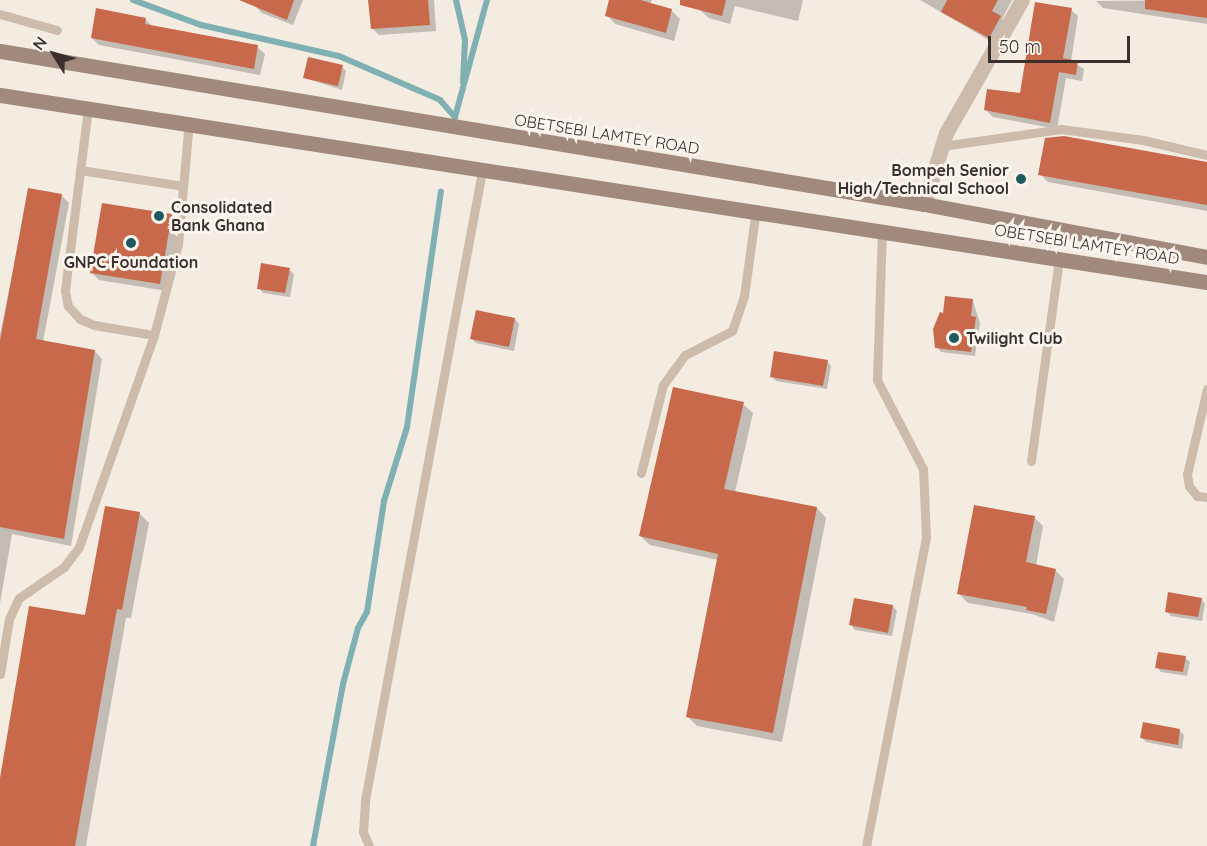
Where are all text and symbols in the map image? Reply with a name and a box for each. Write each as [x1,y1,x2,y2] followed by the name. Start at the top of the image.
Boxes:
[24,24,84,84] north arrow
[991,24,1134,62] scale bar
[28,32,51,54] text: N
[999,35,1041,58] text: 50 m
[513,110,701,158] street label: OBETSEBI LAMTEY ROAD
[838,160,1009,198] place label: Bompeh Senior High/Technical School
[1014,172,1028,186] marker: Bompeh Senior High/Technical School
[171,197,272,235] place label: Consolidated Bank Ghana
[152,209,166,223] marker: Consolidated Bank Ghana
[993,220,1181,268] street label: OBETSEBI LAMTEY ROAD
[124,236,138,250] marker: GNPC Foundation
[64,252,198,272] place label: GNPC Foundation
[966,328,1063,348] place label: Twilight Club
[947,331,961,345] marker: Twilight Club

